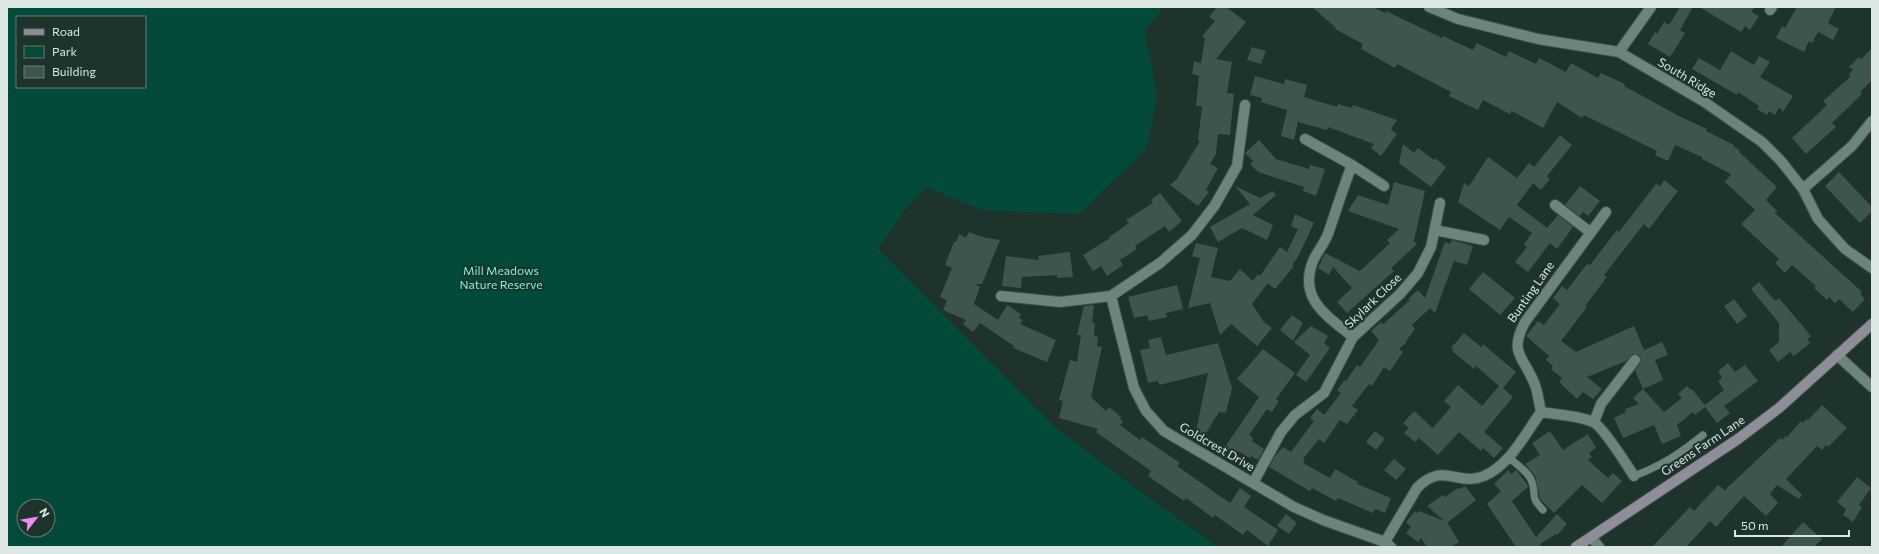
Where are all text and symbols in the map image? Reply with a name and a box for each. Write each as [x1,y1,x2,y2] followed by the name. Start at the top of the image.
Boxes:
[16,16,146,88] legend
[52,24,80,38] text: Road
[52,44,78,58] text: Park
[1656,54,1719,100] street label: South Ridge
[52,64,96,78] text: Building
[1504,258,1556,325] street label: Bunting Lane
[460,263,543,291] park label: Mill Meadows Nature Reserve
[1341,270,1403,331] street label: Skylark Close
[1658,412,1747,478] street label: Greens Farm Lane
[1177,419,1258,473] street label: Goldcrest Drive
[16,498,56,538] north arrow
[37,506,53,519] text: N
[1735,512,1849,538] scale bar
[1741,518,1769,532] text: 50 m

